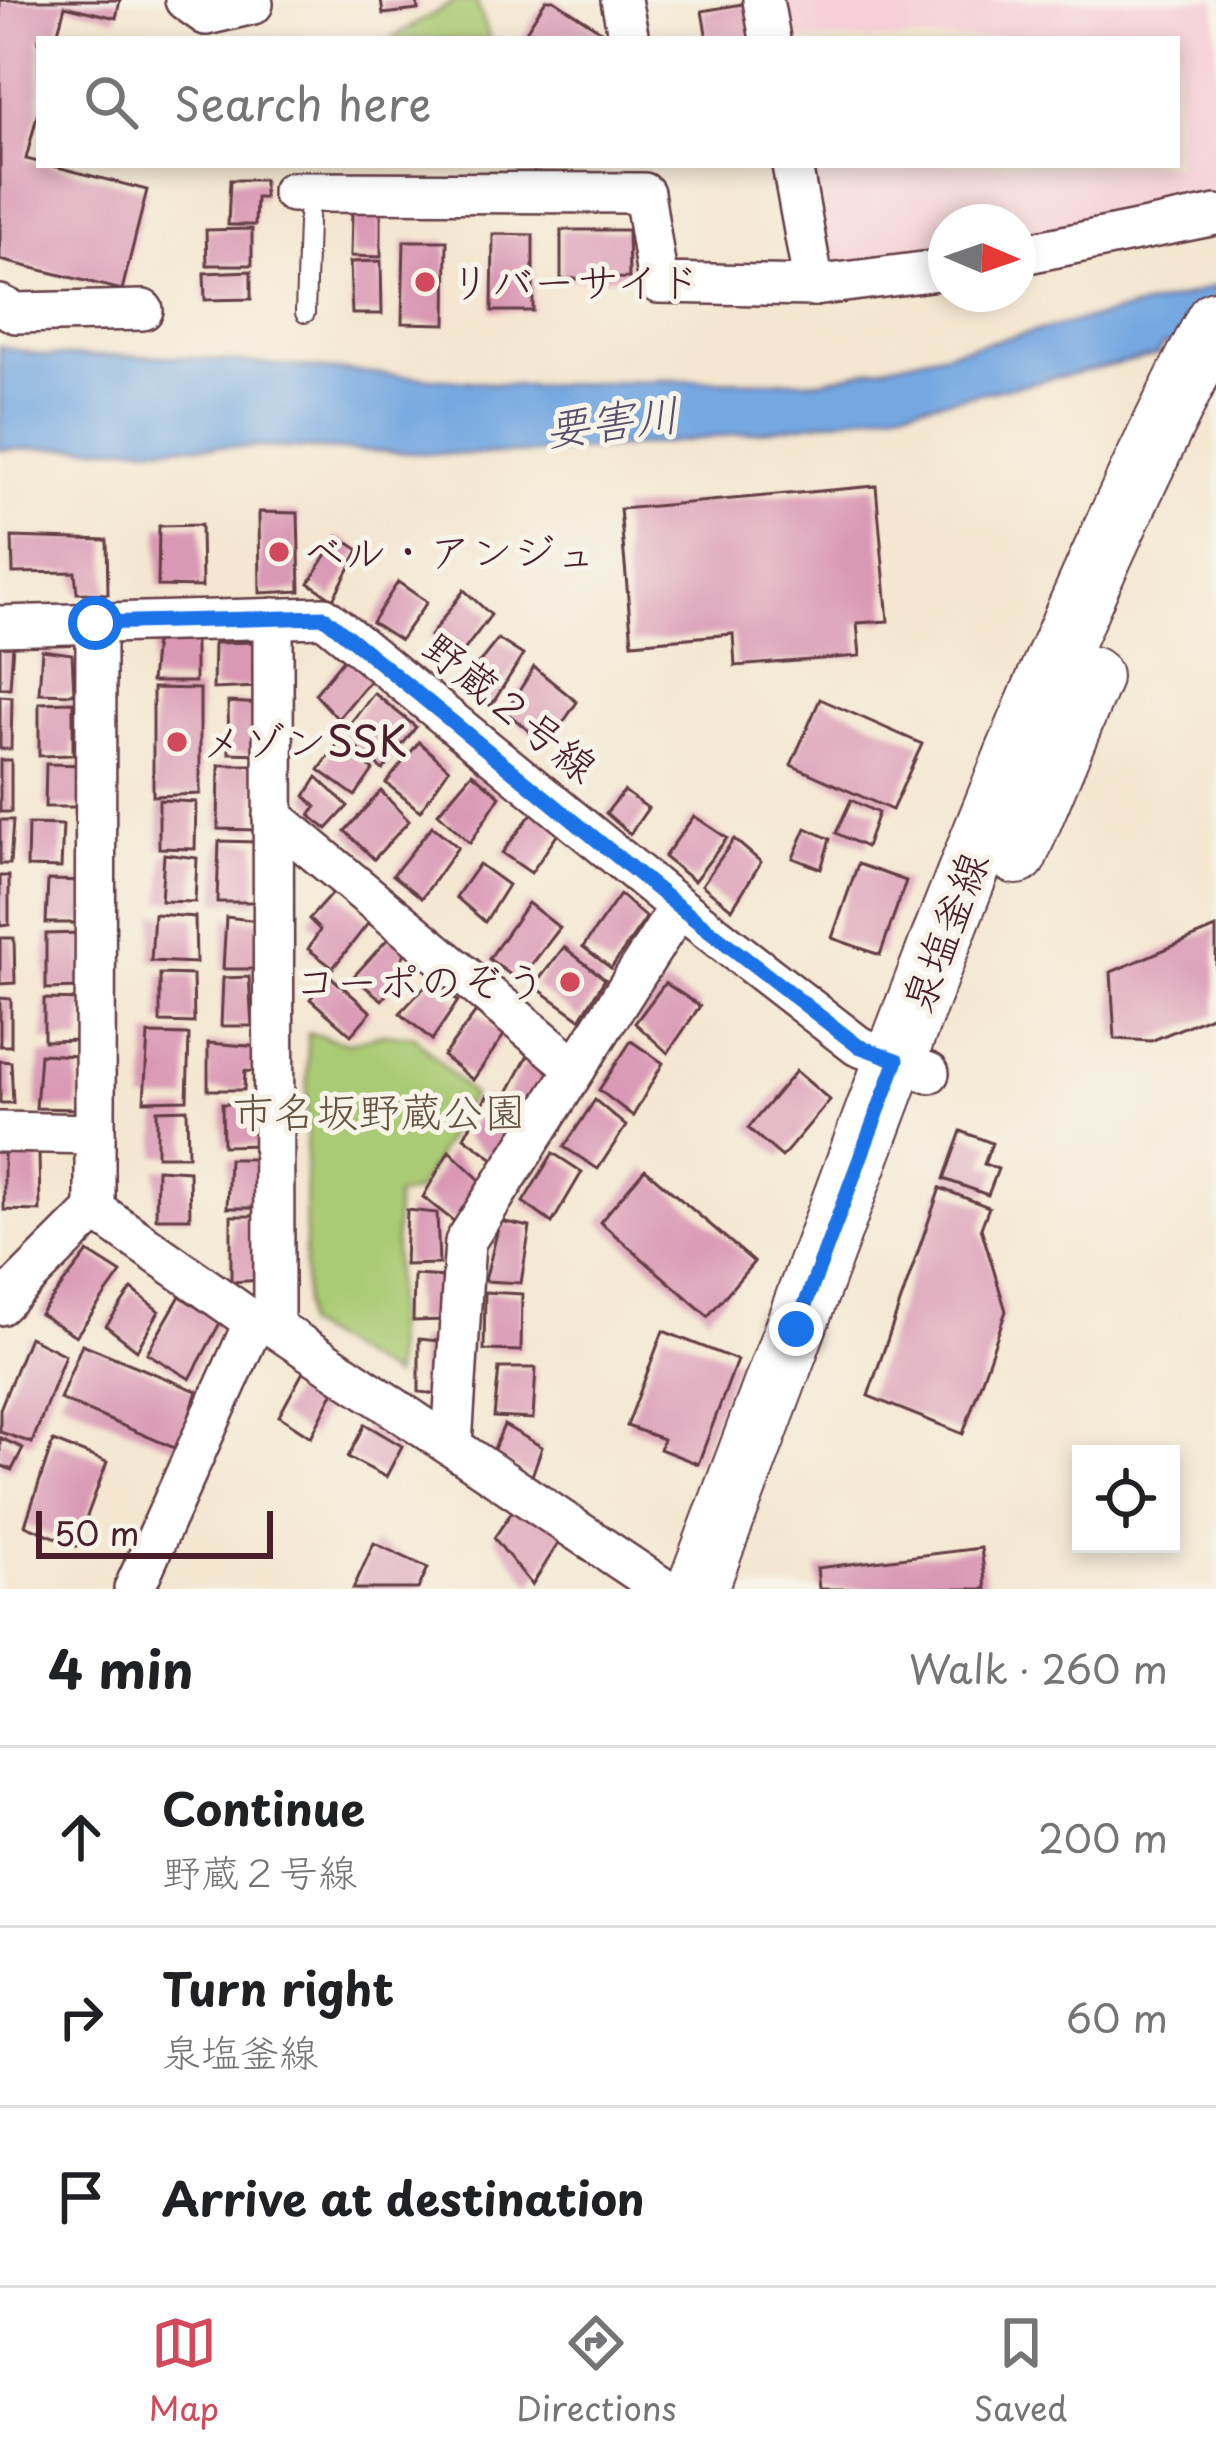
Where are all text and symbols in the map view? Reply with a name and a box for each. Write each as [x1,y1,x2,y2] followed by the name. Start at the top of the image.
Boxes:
[36,36,1180,168] search box
[174,68,431,136] text: Search here
[78,69,144,135] icon: search
[928,204,1036,312] north arrow
[449,248,700,311] place label: リバーサイド
[412,269,438,295] marker: リバーサイド
[540,377,683,461] water label: 要害川
[303,518,597,581] place label: ベル・アンジュ
[266,539,292,565] marker: ベル・アンジュ
[68,596,122,650] route start
[410,614,613,796] street label: 野蔵２号線
[201,708,408,771] place label: メゾンSSK
[164,729,190,755] marker: メゾンSSK
[883,841,1002,1021] street label: 泉塩釜線
[294,948,546,1011] place label: コーポのぞう
[557,969,583,995] marker: コーポのぞう
[232,1078,526,1141] park label: 市名坂野蔵公園
[769,1302,823,1356] route end
[1072,1445,1180,1553] map controls
[1072,1445,1180,1553] button: locate
[36,1505,273,1558] scale bar
[54,1507,140,1557] text: 50 m
[48,1629,193,1706] text: 4 min
[909,1638,1168,1697] text: Walk · 260 m
[162,1773,365,1841] text: Continue
[48,1804,114,1870] icon: ahead
[1038,1807,1168,1866] text: 200 m
[162,1841,357,1900] text: 野蔵２号線
[162,1953,394,2021] text: Turn right
[48,1984,114,2050] icon: right
[1066,1987,1168,2046] text: 60 m
[162,2021,318,2080] text: 泉塩釜線
[162,2163,645,2231] text: Arrive at destination
[48,2164,114,2230] icon: arrive
[149,2310,219,2432] tab: Map
[516,2310,677,2432] tab: Directions
[974,2310,1067,2432] tab: Saved

